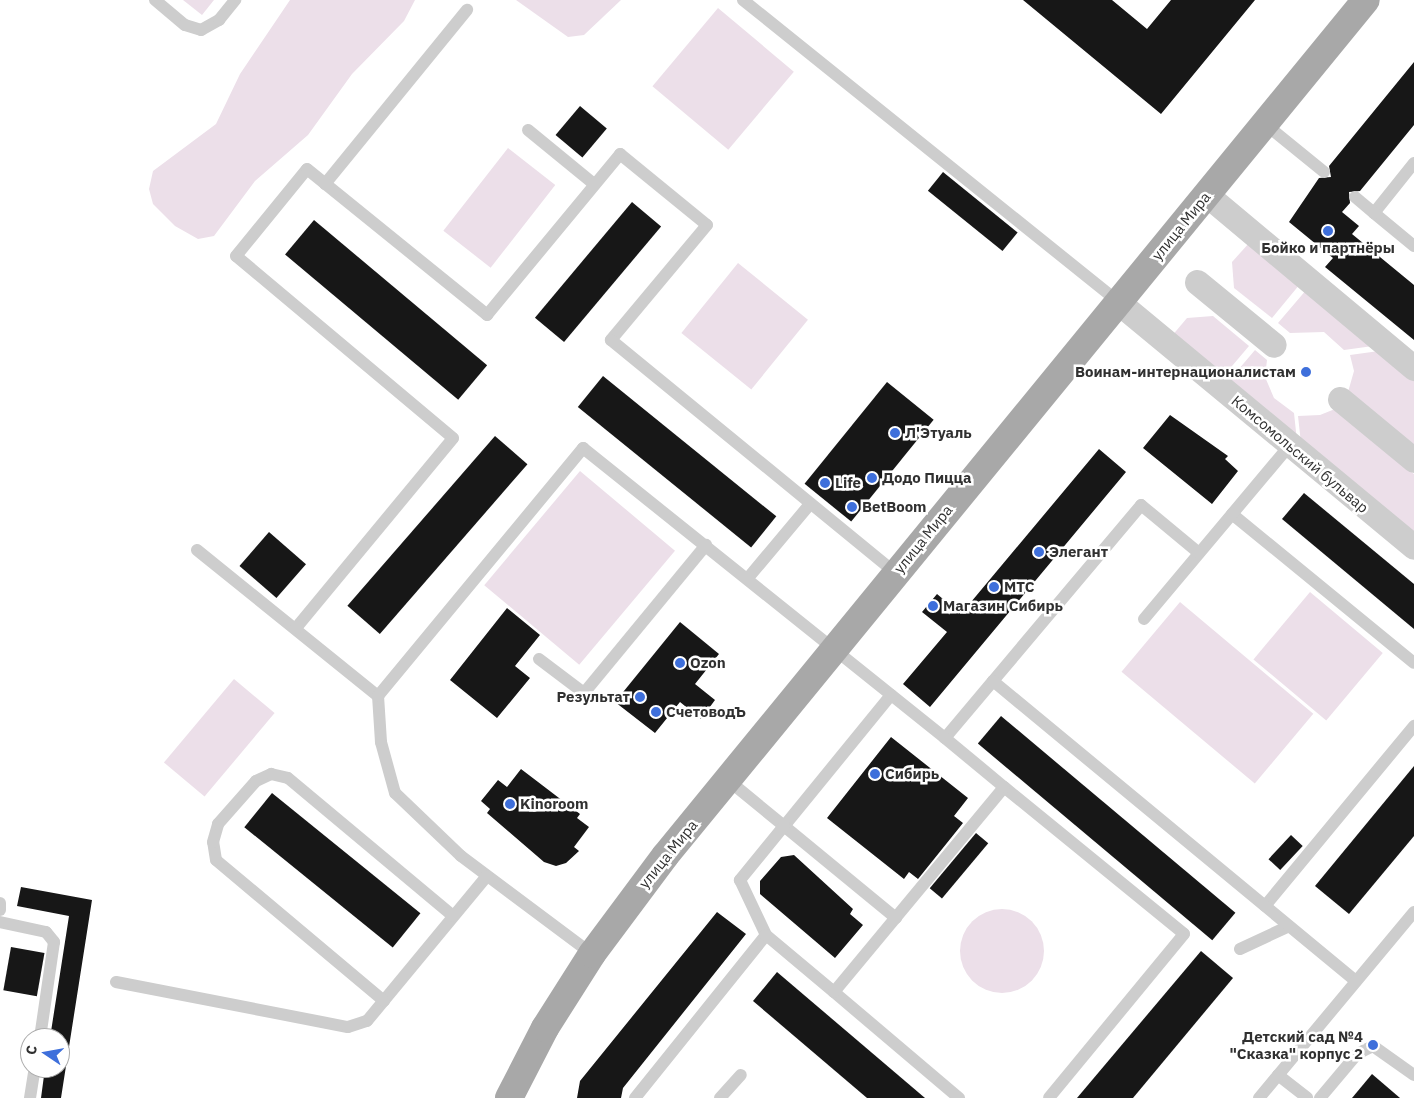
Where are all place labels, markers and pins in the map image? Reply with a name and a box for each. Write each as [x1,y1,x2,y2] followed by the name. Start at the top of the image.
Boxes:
[1322,225,1334,237] marker: Бойко и партнёры
[1261,239,1395,257] place label: Бойко и партнёры
[1075,363,1296,381] place label: Воинам-интернационалистам
[1300,366,1312,378] marker: Воинам-интернационалистам
[905,424,972,442] place label: Л'Этуаль
[889,427,901,439] marker: Л'Этуаль
[882,469,972,487] place label: Додо Пицца
[866,472,878,484] marker: Додо Пицца
[835,474,861,492] place label: Life
[819,477,831,489] marker: Life
[862,498,927,516] place label: BetBoom
[846,501,858,513] marker: BetBoom
[1049,543,1108,561] place label: Элегант
[1033,546,1045,558] marker: Элегант
[1004,578,1034,596] place label: МТС
[988,581,1000,593] marker: МТС
[943,597,1063,615] place label: Магазин Сибирь
[927,600,939,612] marker: Магазин Сибирь
[690,654,726,672] place label: Ozon
[674,657,686,669] marker: Ozon
[557,688,630,706] place label: Результат
[634,691,646,703] marker: Результат
[666,703,746,721] place label: СчетоводЪ
[650,706,662,718] marker: СчетоводЪ
[885,765,939,783] place label: Сибирь
[869,768,881,780] marker: Сибирь
[520,795,588,813] place label: Kinoroom
[504,798,516,810] marker: Kinoroom
[1229,1027,1363,1062] place label: Детский сад №4 "Сказка" корпус 2
[1367,1039,1379,1051] marker: Детский сад №4 "Сказка" корпус 2

